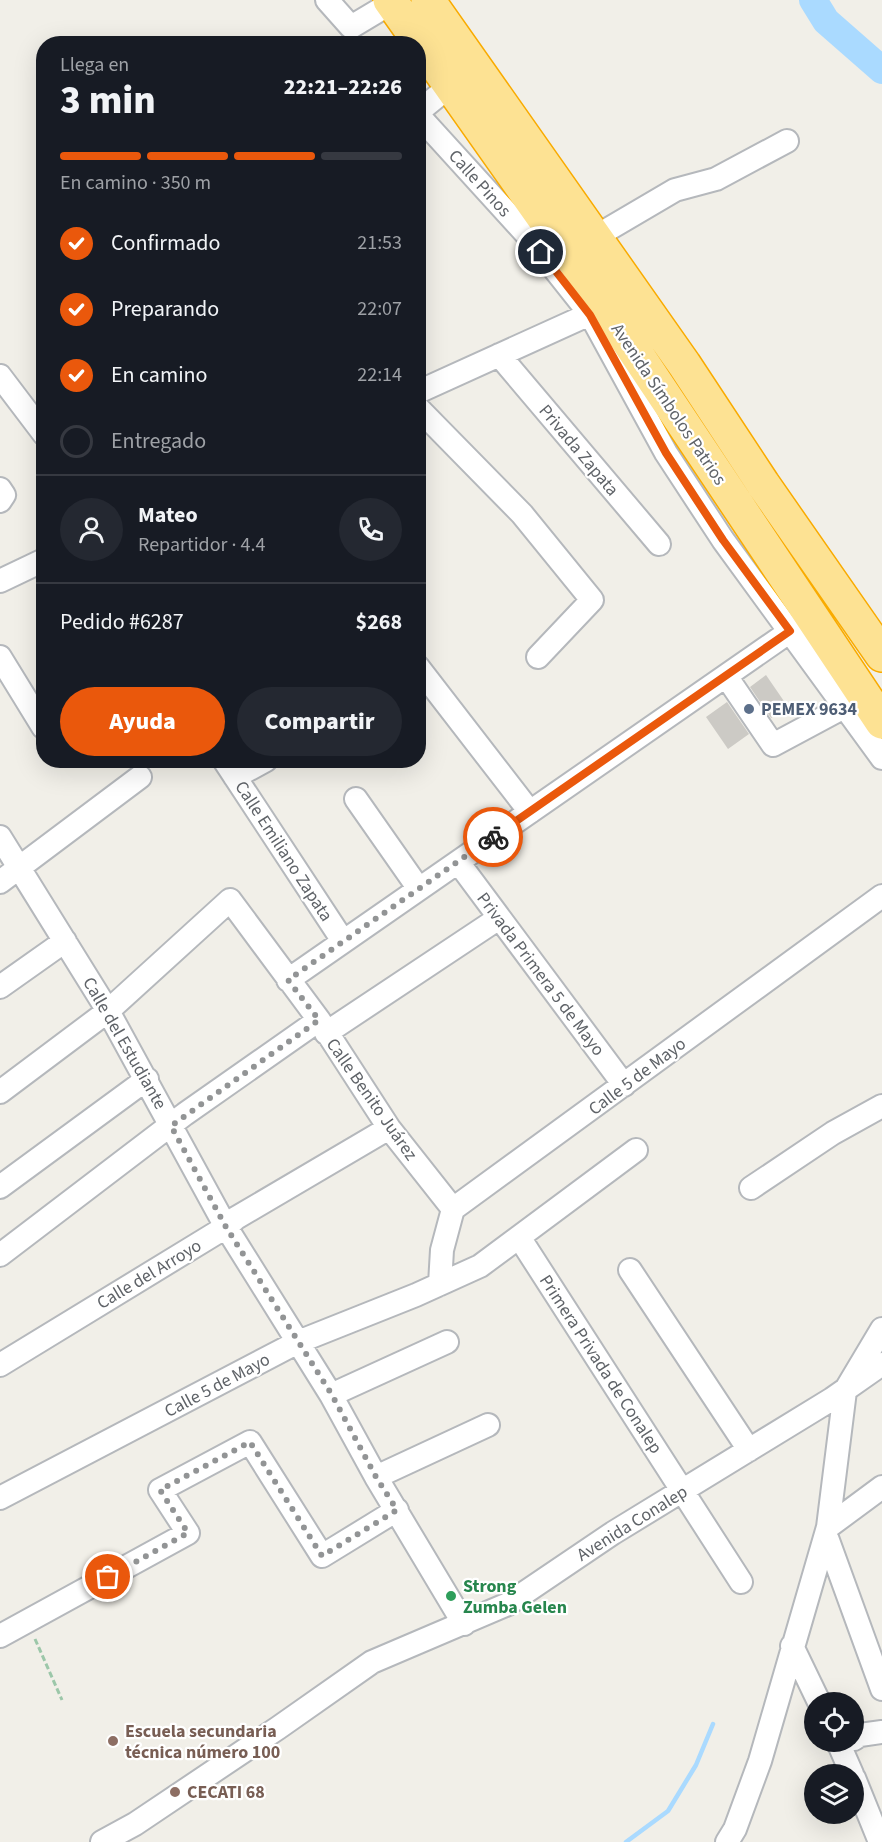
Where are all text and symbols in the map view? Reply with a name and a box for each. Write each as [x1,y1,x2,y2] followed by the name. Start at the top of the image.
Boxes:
[60,51,129,79] text: Llega en
[284,71,402,103] text: 22:21–22:26
[60,73,156,129] text: 3 min
[443,144,517,222] street label: Calle Pinos
[60,169,211,197] text: En camino · 350 m
[515,226,566,277] pin
[60,227,93,260] icon: check
[111,227,220,259] text: Confirmado
[357,229,402,257] text: 21:53
[524,235,557,268] icon: home
[60,293,93,326] icon: check
[111,293,219,325] text: Preparando
[357,295,402,323] text: 22:07
[605,318,732,490] street label: Avenida Símbolos Patrios
[60,359,93,392] icon: check
[111,359,208,391] text: En camino
[357,361,402,389] text: 22:14
[533,399,624,501] street label: Privada Zapata
[111,425,206,457] text: Entregado
[60,498,123,561] button: person
[339,498,402,561] button: phone
[138,499,198,531] text: Mateo
[138,531,265,559] text: Repartidor · 4.4
[60,606,184,638] text: Pedido #6287
[356,606,402,638] text: $268
[60,687,225,756] button: Ayuda
[237,687,402,756] button: Compartir
[761,697,857,722] place label: PEMEX 9634
[742,702,756,716] marker: PEMEX 9634
[229,776,338,926] street label: Calle Emiliano Zapata
[463,807,523,867] courier
[477,821,510,854] icon: bike
[471,887,611,1061] street label: Privada Primera 5 de Mayo
[77,973,173,1114] street label: Calle del Estudiante
[583,1031,691,1121] street label: Calle 5 de Mayo
[320,1033,423,1166] street label: Calle Benito Juárez
[92,1233,206,1316] street label: Calle del Arroyo
[533,1270,668,1459] street label: Primera Privada de Conalep
[160,1347,274,1424] street label: Calle 5 de Mayo
[572,1479,692,1567] street label: Avenida Conalep
[82,1551,133,1602] pin
[91,1560,124,1593] icon: bag
[463,1574,567,1620] place label: Strong Zumba Gelen
[444,1589,458,1603] marker: Strong Zumba Gelen
[804,1692,864,1824] map controls
[804,1692,864,1752] button: locate
[125,1719,280,1765] place label: Escuela secundaria técnica número 100
[106,1734,120,1748] marker: Escuela secundaria técnica número 100
[804,1764,864,1824] button: layers
[187,1780,265,1805] place label: CECATI 68
[168,1785,182,1799] marker: CECATI 68

